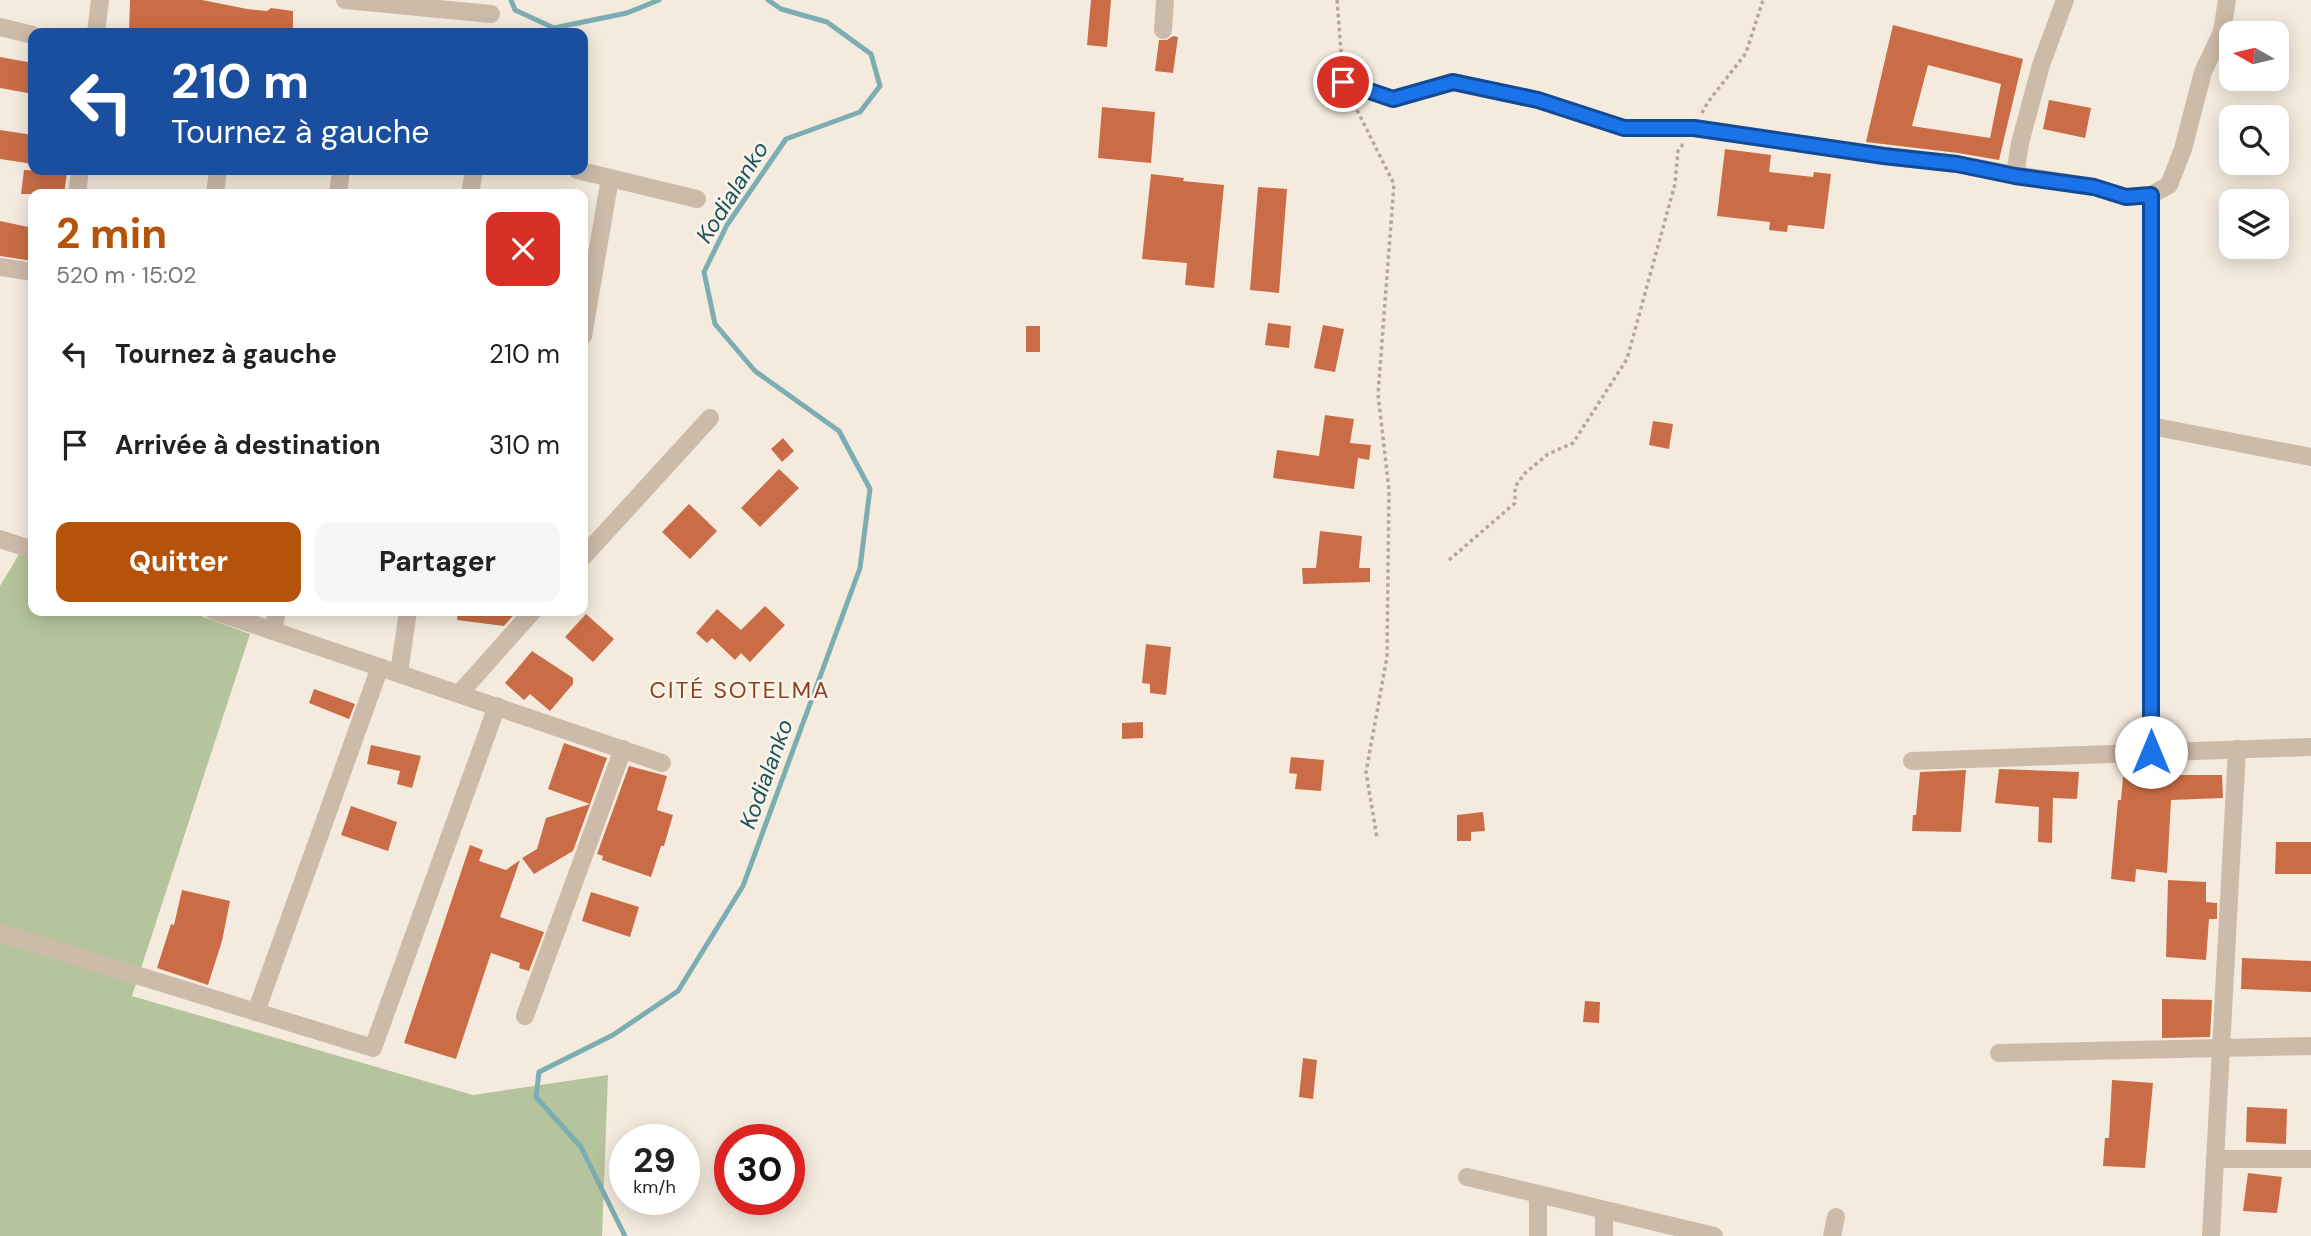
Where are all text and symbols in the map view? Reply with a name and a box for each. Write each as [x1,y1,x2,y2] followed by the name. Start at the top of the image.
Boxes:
[2219,21,2289,91] north arrow
[2219,21,2289,259] map controls
[171,49,309,113] text: 210 m
[1313,52,1373,112] pin
[56,56,147,147] icon: left
[1324,63,1362,101] icon: arrive
[2219,105,2289,175] button: search
[171,111,429,153] text: Tournez à gauche
[689,135,775,249] water label: Kodialanko
[2219,189,2289,259] button: layers
[56,206,167,261] text: 2 min
[486,212,560,286] button: close
[56,260,196,290] text: 520 m · 15:02
[56,335,94,373] icon: left
[115,337,337,371] text: Tournez à gauche
[489,337,560,371] text: 210 m
[56,426,94,464] icon: arrive
[115,428,381,462] text: Arrivée à destination
[489,428,560,462] text: 310 m
[56,522,301,602] button: Quitter
[315,522,560,602] button: Partager
[650,675,830,705] district label: CITÉ SOTELMA
[732,715,800,833] water label: Kodialanko
[2114,715,2188,789] position arrow
[714,1124,805,1215] speed limit sign: 30
[633,1137,676,1183] text: 29
[633,1175,676,1199] text: km/h

